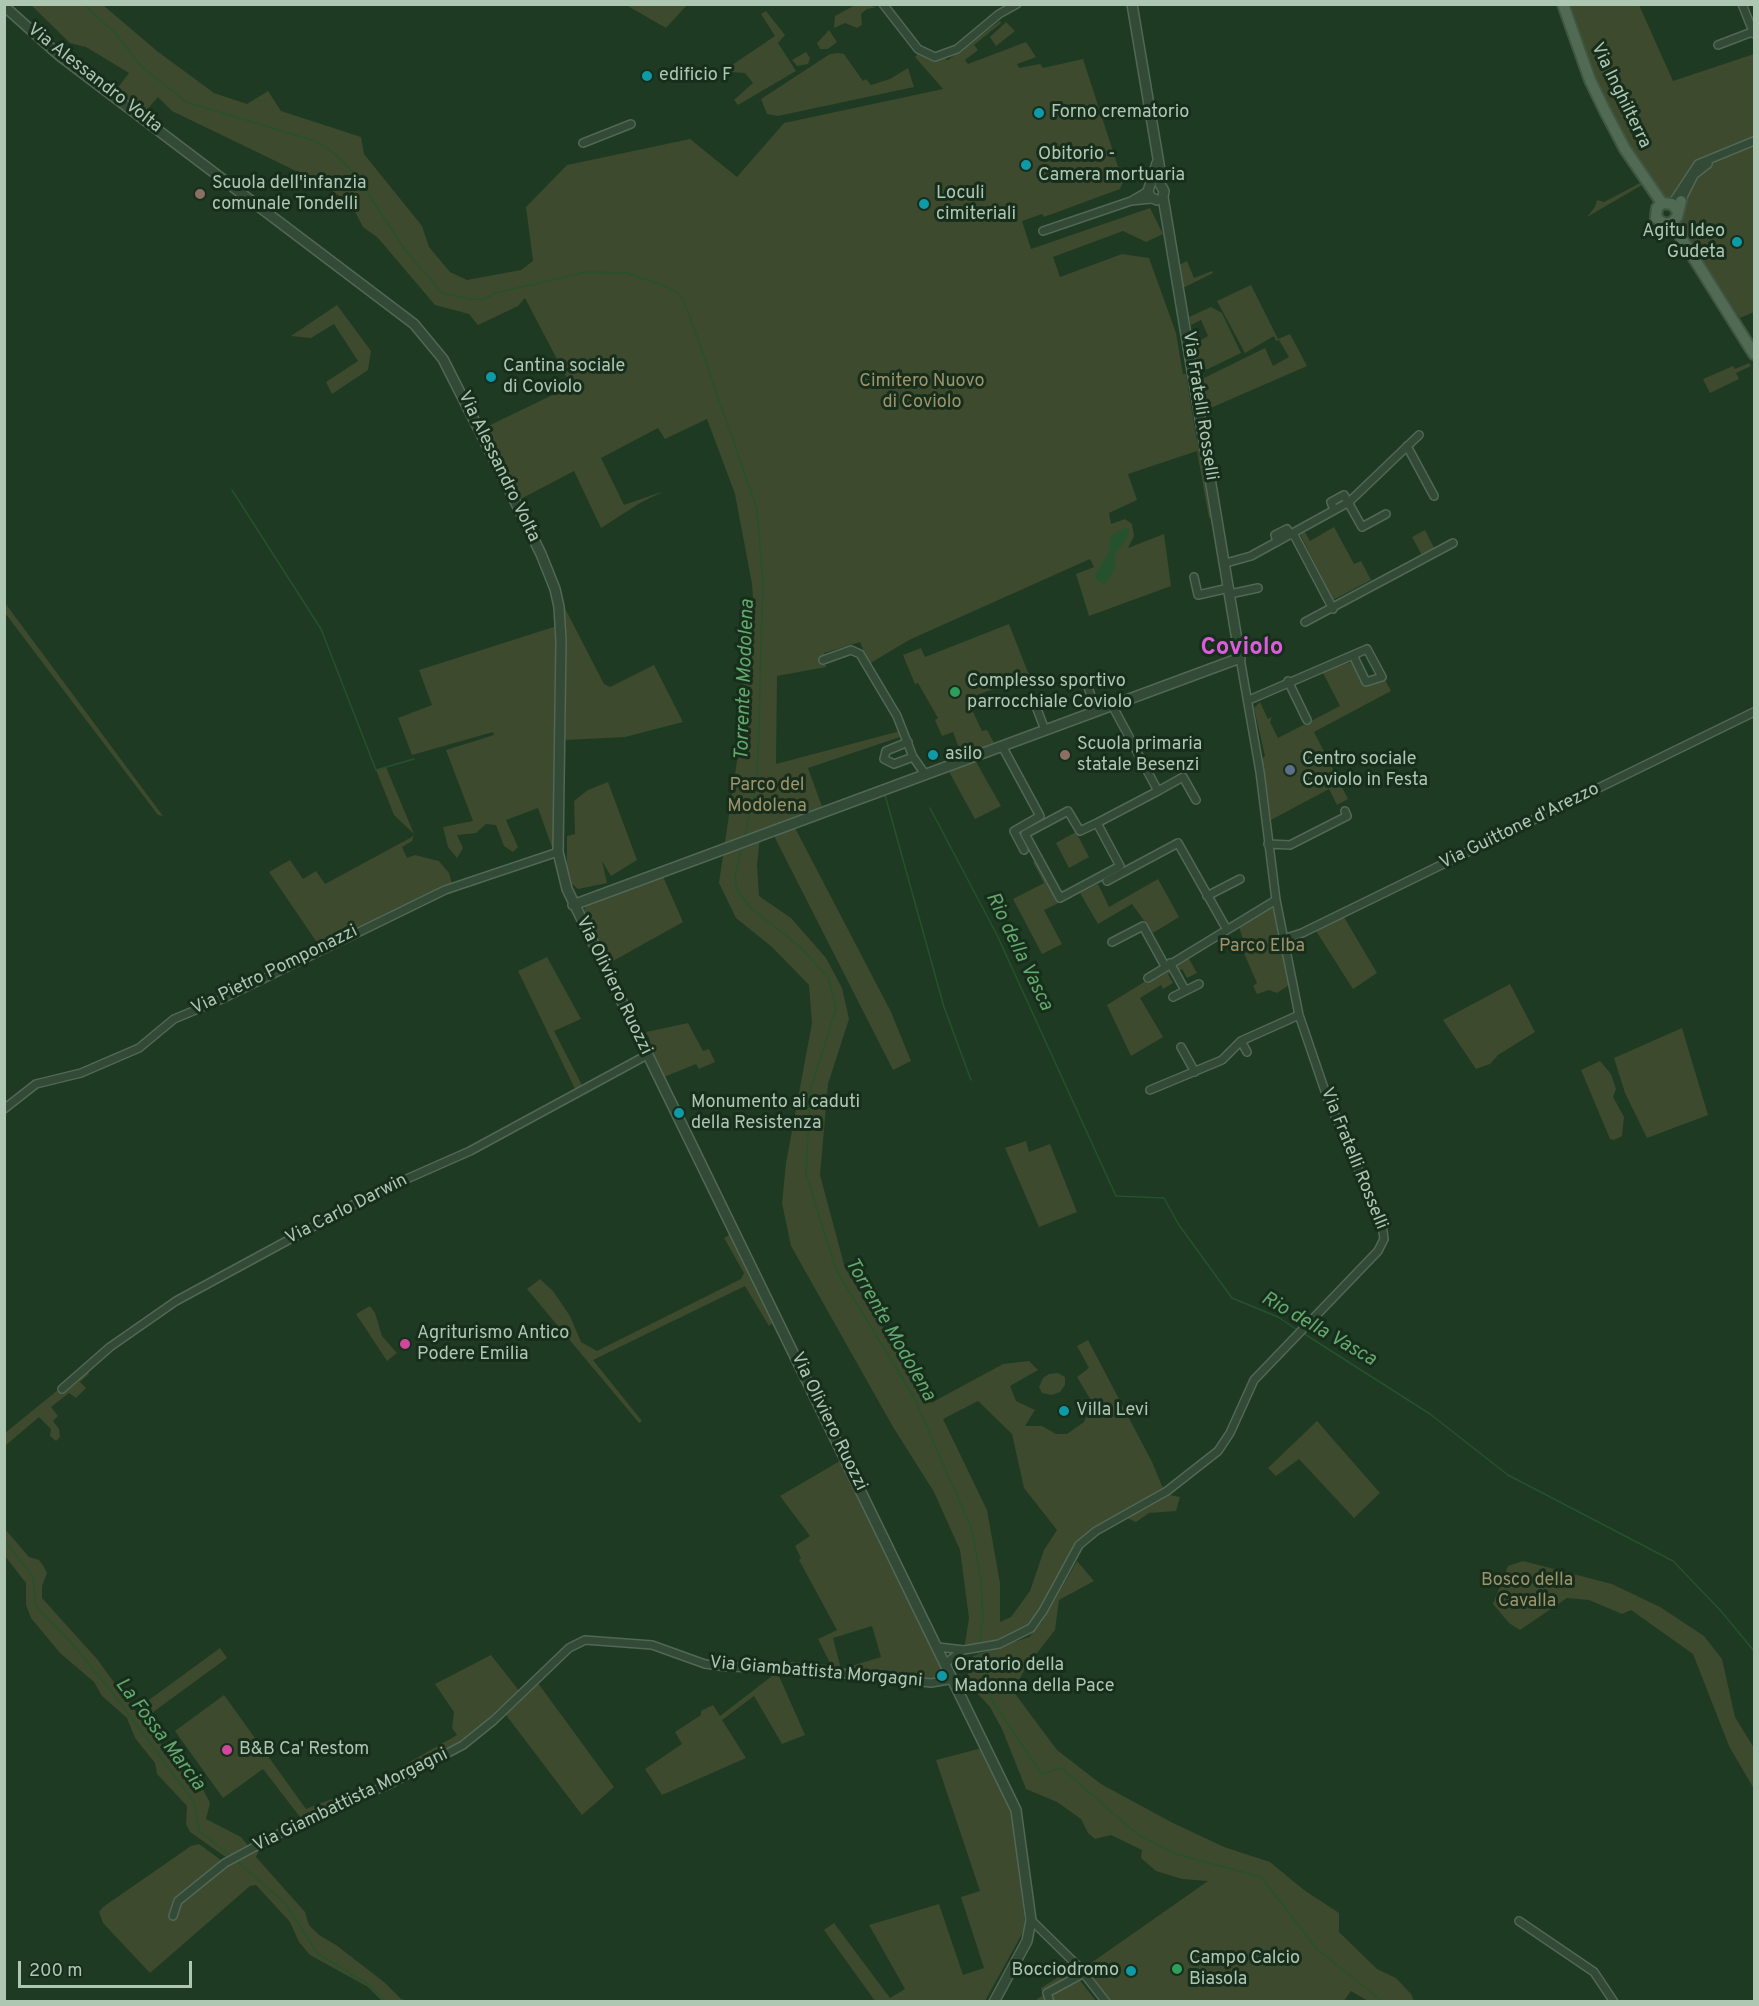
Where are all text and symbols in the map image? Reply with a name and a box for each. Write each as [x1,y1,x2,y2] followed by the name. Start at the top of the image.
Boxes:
[22,20,166,138] street label: Via Alessandro Volta
[1585,40,1655,152] street label: Via Inghilterra
[659,65,732,87] place label: edificio F
[640,69,654,83] marker: edificio F
[1051,102,1189,124] place label: Forno crematorio
[1032,106,1046,120] marker: Forno crematorio
[1038,144,1185,186] place label: Obitorio - Camera mortuaria
[1019,158,1033,172] marker: Obitorio - Camera mortuaria
[212,173,366,216] place label: Scuola dell'infanzia comunale Tondelli
[936,183,1016,226] place label: Loculi cimiteriali
[193,187,207,201] marker: Scuola dell'infanzia comunale Tondelli
[917,197,931,211] marker: Loculi cimiteriali
[1642,221,1725,264] place label: Agitu Ideo Gudeta
[1730,235,1744,249] marker: Agitu Ideo Gudeta
[1177,330,1221,482] street label: Via Fratelli Rosselli
[503,356,625,398] place label: Cantina sociale di Coviolo
[484,370,498,384] marker: Cantina sociale di Coviolo
[859,371,985,413] park label: Cimitero Nuovo di Coviolo
[452,388,544,546] street label: Via Alessandro Volta
[731,599,761,761] water label: Torrente Modolena
[1201,635,1283,663] district label: Coviolo
[967,671,1132,714] place label: Complesso sportivo parrocchiale Coviolo
[948,685,962,699] marker: Complesso sportivo parrocchiale Coviolo
[1077,734,1202,777] place label: Scuola primaria statale Besenzi
[945,744,982,766] place label: asilo
[926,748,940,762] marker: asilo
[1058,748,1072,762] marker: Scuola primaria statale Besenzi
[1302,749,1428,792] place label: Centro sociale Coviolo in Festa
[1283,763,1297,777] marker: Centro sociale Coviolo in Festa
[727,775,807,818] park label: Parco del Modolena
[1437,779,1603,875] street label: Via Guittone d'Arezzo
[979,889,1057,1015] water label: Rio della Vasca
[570,913,656,1059] street label: Via Oliviero Ruozzi
[188,921,362,1021] street label: Via Pietro Pomponazzi
[1219,936,1305,958] park label: Parco Elba
[1315,1085,1391,1233] street label: Via Fratelli Rosselli
[691,1092,860,1134] place label: Monumento ai caduti della Resistenza
[672,1106,686,1120] marker: Monumento ai caduti della Resistenza
[283,1170,411,1250] street label: Via Carlo Darwin
[838,1254,940,1406] water label: Torrente Modolena
[1256,1287,1380,1373] water label: Rio della Vasca
[417,1323,569,1366] place label: Agriturismo Antico Podere Emilia
[398,1337,412,1351] marker: Agriturismo Antico Podere Emilia
[785,1349,871,1495] street label: Via Oliviero Ruozzi
[1076,1400,1149,1422] place label: Villa Levi
[1057,1404,1071,1418] marker: Villa Levi
[1481,1570,1573,1612] park label: Bosco della Cavalla
[709,1653,923,1693] street label: Via Giambattista Morgagni
[954,1655,1115,1698] place label: Oratorio della Madonna della Pace
[935,1669,949,1683] marker: Oratorio della Madonna della Pace
[109,1674,209,1796] water label: La Fossa Marcia
[239,1739,369,1761] place label: B&B Ca' Restom
[220,1743,234,1757] marker: B&B Ca' Restom
[250,1744,452,1858] street label: Via Giambattista Morgagni
[1189,1948,1300,1990] place label: Campo Calcio Biasola
[21,1949,195,1987] scale bar
[29,1960,82,1983] text: 200 m
[1011,1960,1119,1982] place label: Bocciodromo
[1170,1962,1184,1976] marker: Campo Calcio Biasola
[1124,1964,1138,1978] marker: Bocciodromo

